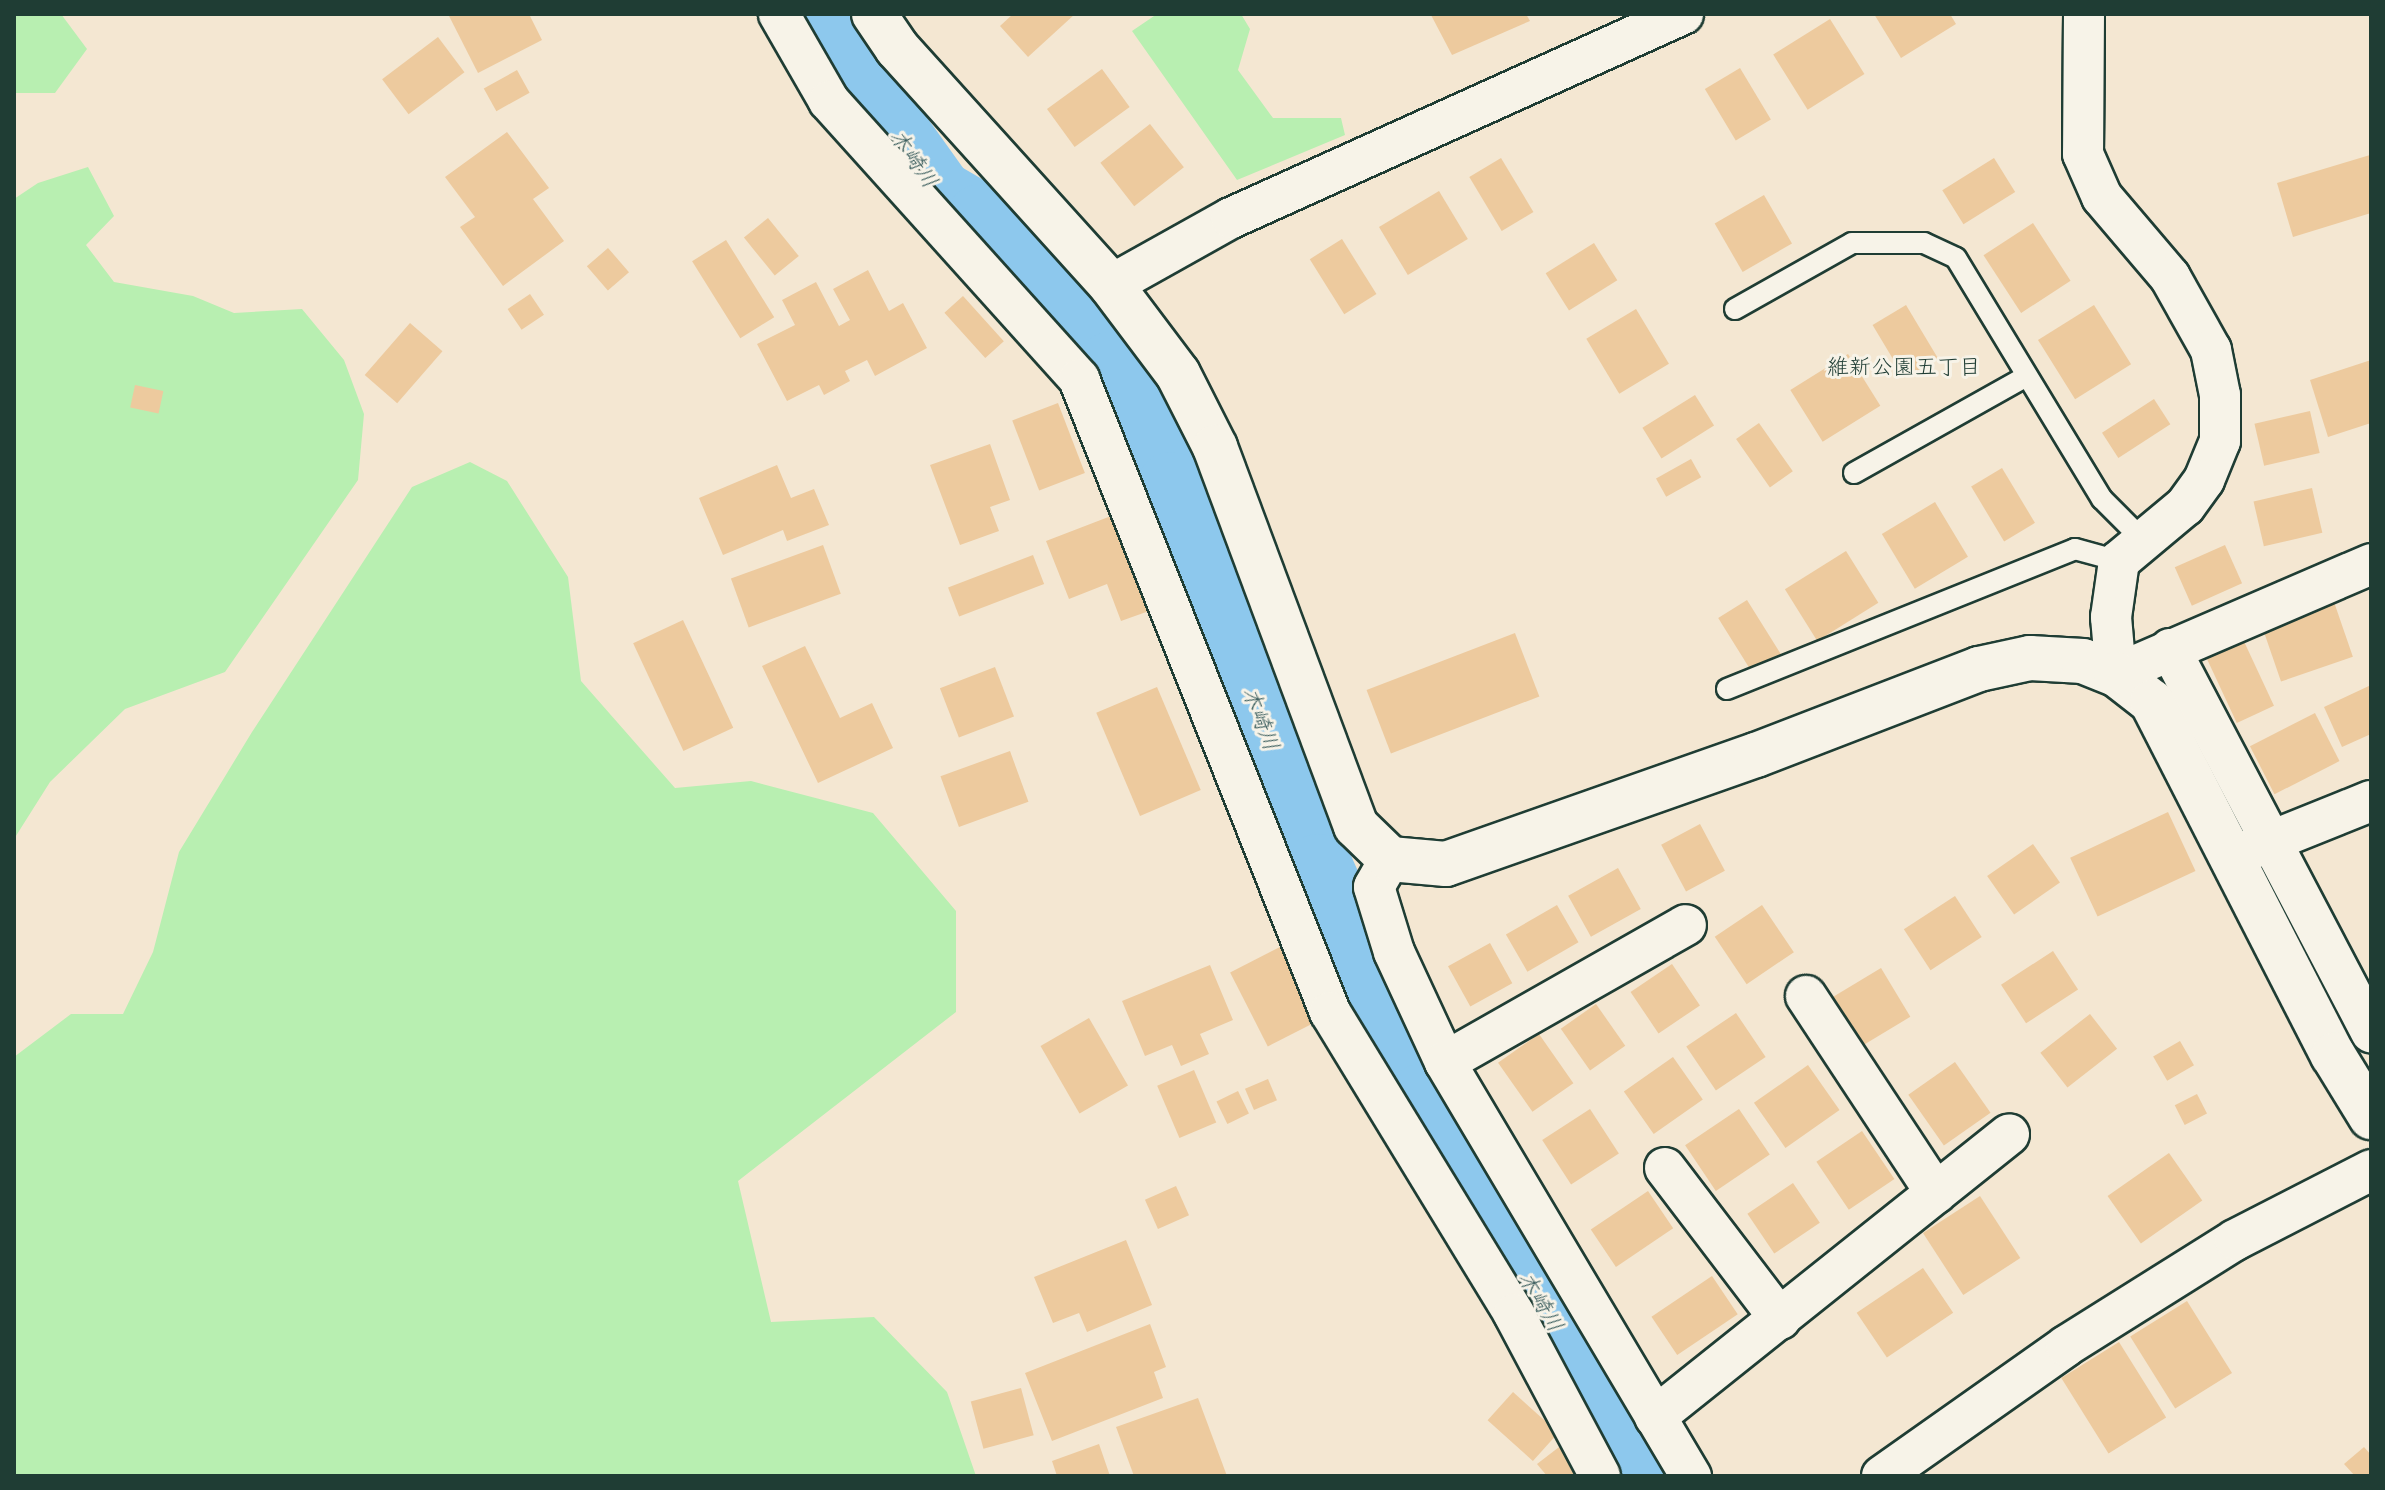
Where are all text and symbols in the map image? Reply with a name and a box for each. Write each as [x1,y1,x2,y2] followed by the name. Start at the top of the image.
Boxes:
[883,124,943,194] water label: 木崎川
[1827,355,1981,381] district label: 維新公園五丁目
[1236,683,1284,755] water label: 木崎川
[1512,1267,1568,1337] water label: 木崎川

